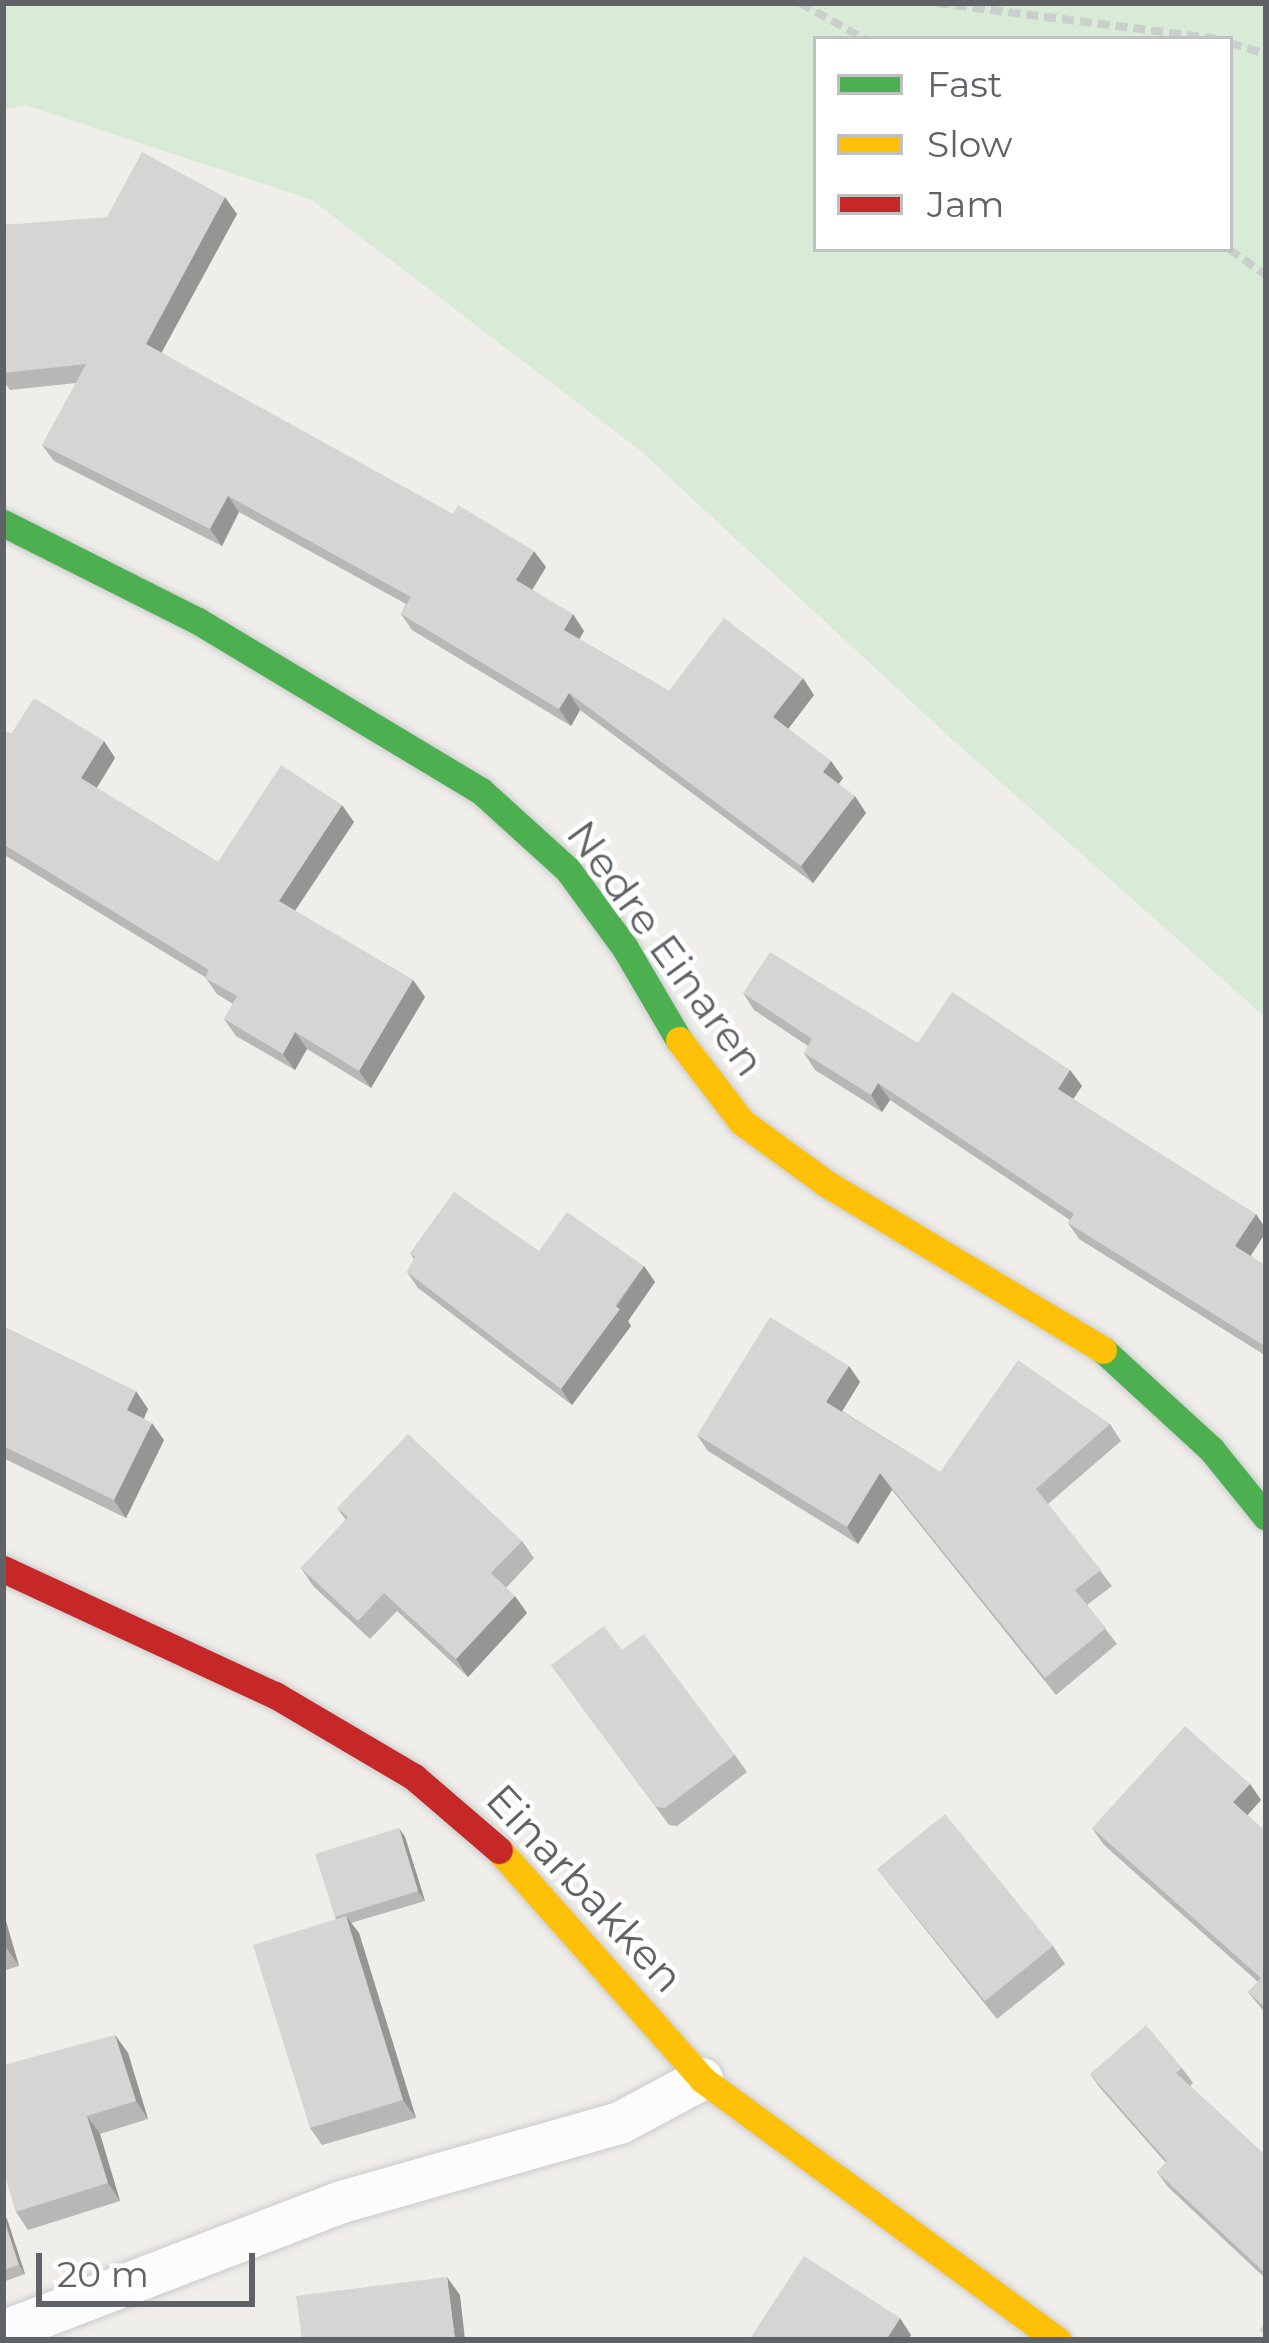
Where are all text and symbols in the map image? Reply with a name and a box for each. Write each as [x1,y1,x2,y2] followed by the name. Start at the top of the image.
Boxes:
[813,36,1233,252] legend
[927,62,1002,106] text: Fast
[927,122,1013,166] text: Slow
[927,182,1004,226] text: Jam
[556,810,776,1086] street label: Nedre Einaren
[476,1774,694,2002] street label: Einarbakken
[42,2229,261,2303] scale bar
[57,2252,149,2296] text: 20 m

